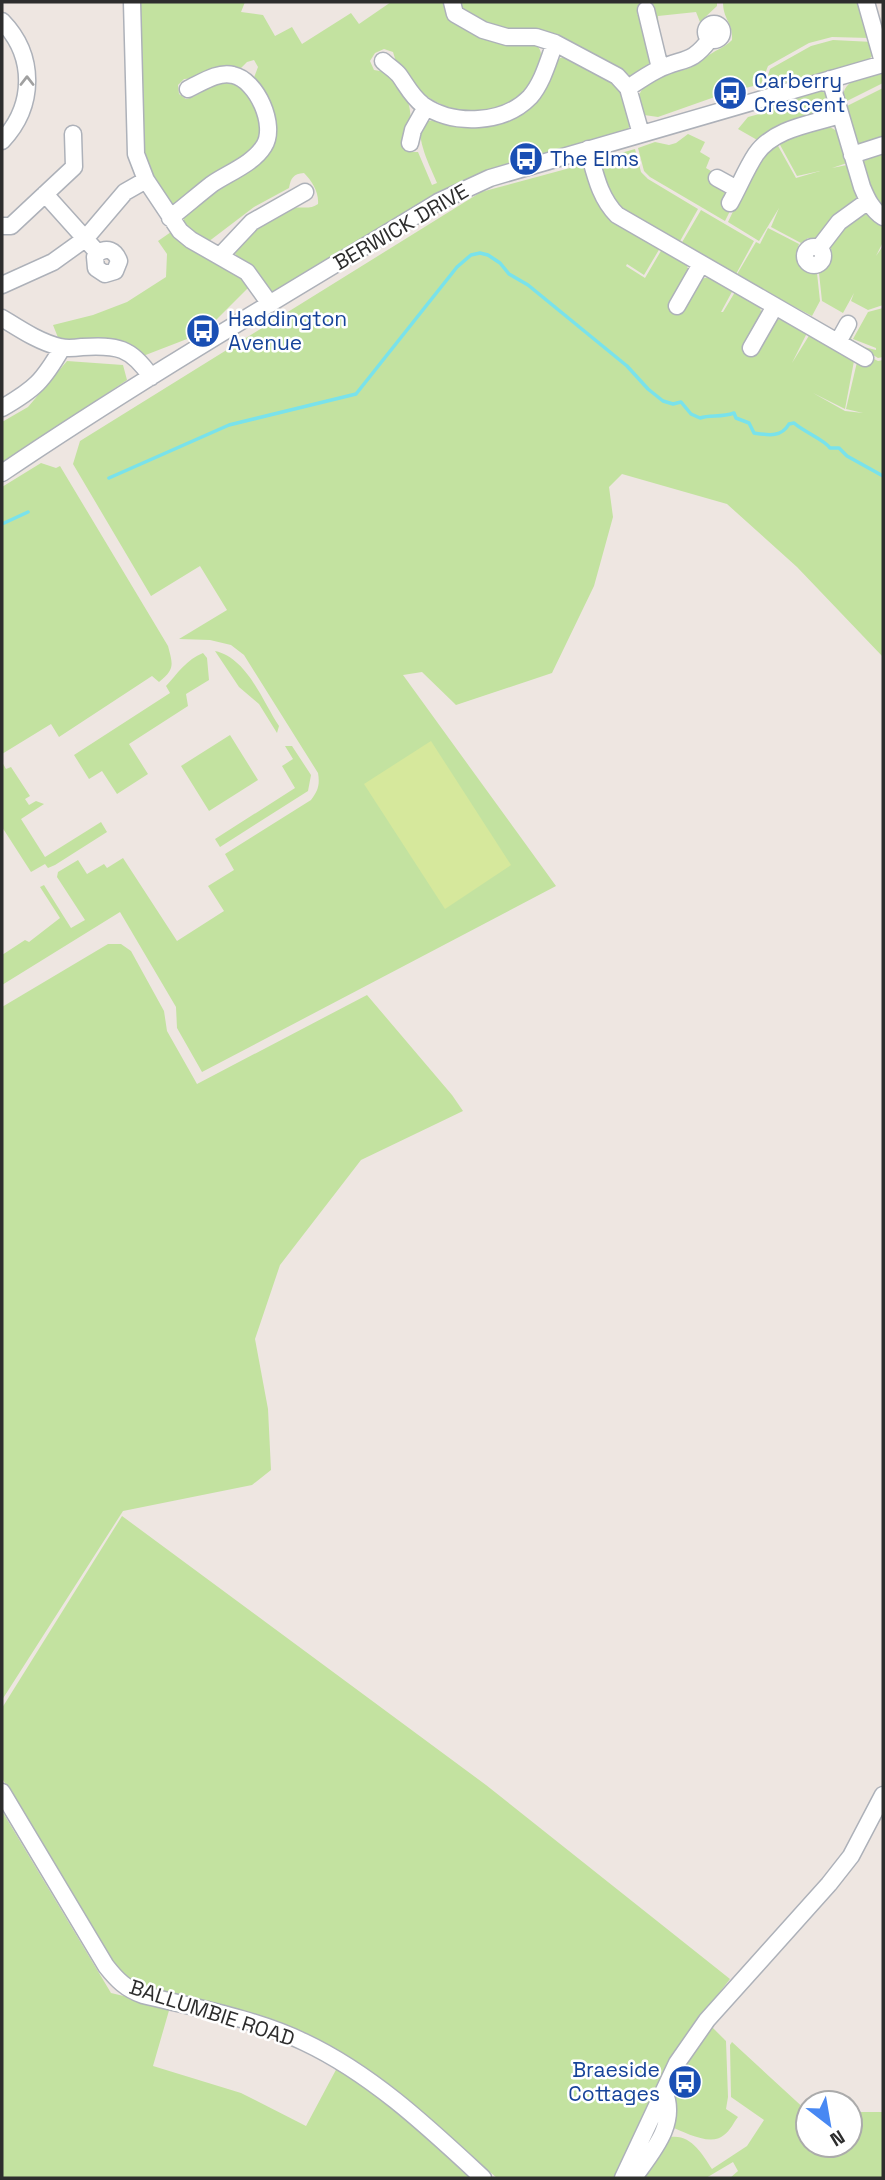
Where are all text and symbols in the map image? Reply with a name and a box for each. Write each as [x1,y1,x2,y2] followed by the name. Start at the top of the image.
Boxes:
[754,67,846,118] place label: Carberry Crescent
[711,74,749,112] bus stop icon: Carberry Crescent
[19,75,35,86] one-way arrow
[507,140,545,178] bus stop icon: The Elms
[550,145,639,172] place label: The Elms
[329,177,473,276] street label: BERWICK DRIVE
[228,305,347,356] place label: Haddington Avenue
[184,312,222,350] bus stop icon: Haddington Avenue
[126,1973,298,2052] street label: BALLUMBIE ROAD
[568,2056,660,2107] place label: Braeside Cottages
[666,2063,704,2101] bus stop icon: Braeside Cottages
[794,2089,864,2159] north arrow
[826,2124,849,2152] text: N

